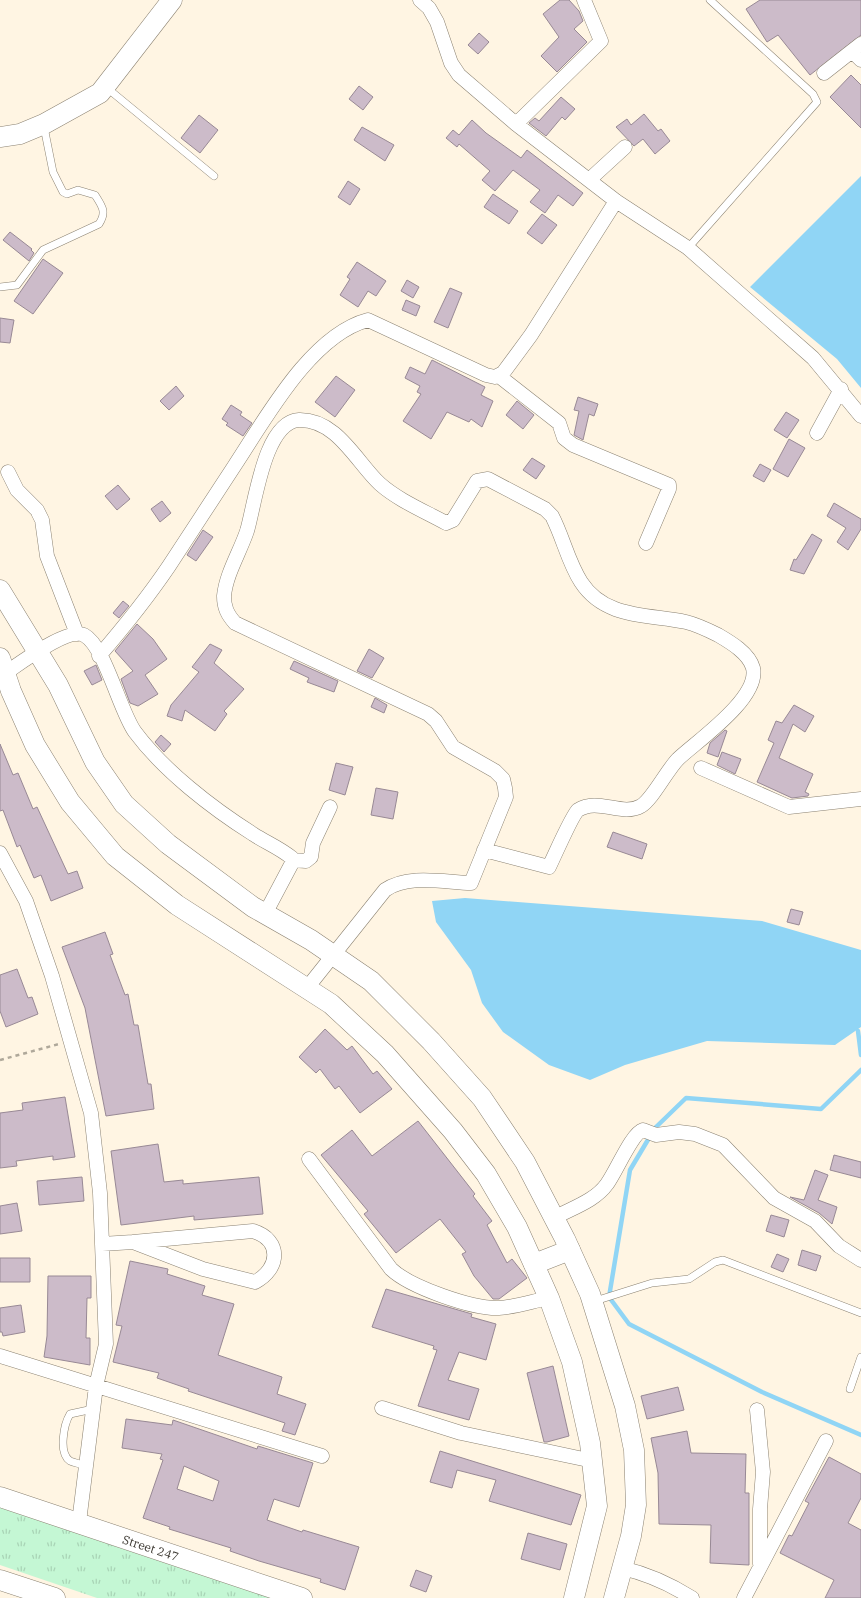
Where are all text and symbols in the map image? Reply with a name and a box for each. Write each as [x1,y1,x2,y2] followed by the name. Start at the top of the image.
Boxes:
[121,1531,181,1564] street label: Street 247

